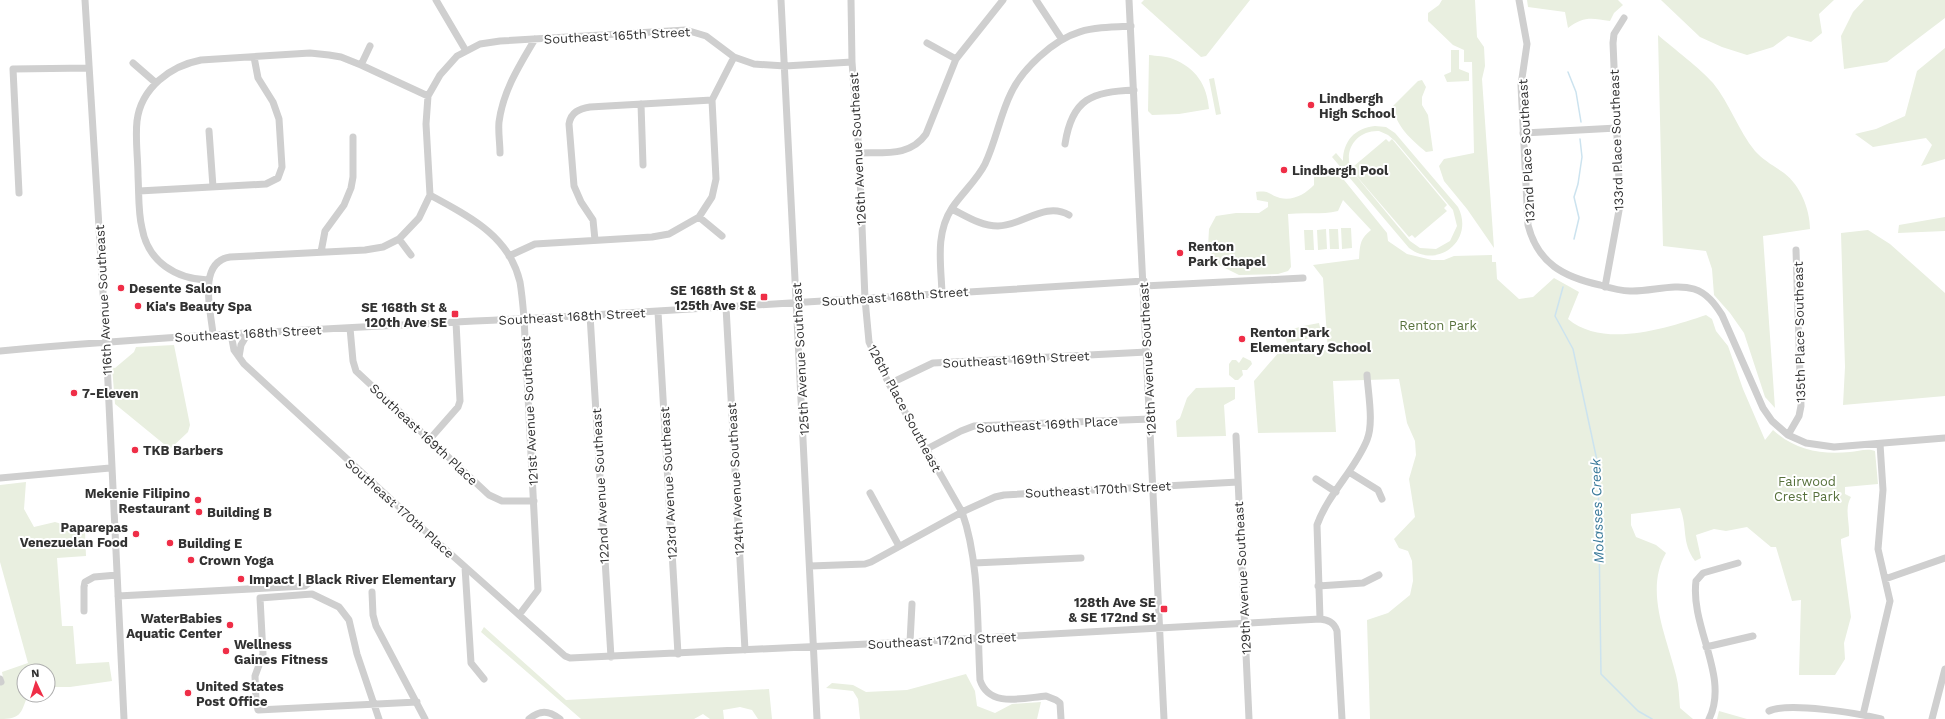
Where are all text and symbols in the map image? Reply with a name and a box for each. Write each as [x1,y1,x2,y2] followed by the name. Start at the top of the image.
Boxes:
[543,24,691,47] street label: Southeast 165th Street
[1607,69,1626,211] street label: 133rd Place Southeast
[846,72,869,226] street label: 126th Avenue Southeast
[1515,78,1538,223] street label: 132nd Place Southeast
[1319,91,1396,121] place label: Lindbergh High School
[1306,100,1316,110] marker: Lindbergh High School
[1292,163,1389,178] place label: Lindbergh Pool
[1279,165,1289,175] marker: Lindbergh Pool
[92,224,115,376] street label: 116th Avenue Southeast
[1188,239,1267,269] place label: Renton Park Chapel
[1175,248,1185,258] marker: Renton Park Chapel
[1791,261,1808,403] street label: 135th Place Southeast
[129,281,221,296] place label: Desente Salon
[1136,281,1159,436] street label: 128th Avenue Southeast
[789,282,812,436] street label: 125th Avenue Southeast
[116,283,126,293] marker: Desente Salon
[670,283,757,313] place label: SE 168th St & 125th Ave SE
[821,284,969,309] street label: Southeast 168th Street
[759,292,769,302] marker: SE 168th St & 125th Ave SE
[146,299,252,314] place label: Kia's Beauty Spa
[361,300,448,330] place label: SE 168th St & 120th Ave SE
[133,301,143,311] marker: Kia's Beauty Spa
[498,305,646,328] street label: Southeast 168th Street
[450,309,460,319] marker: SE 168th St & 120th Ave SE
[1399,318,1477,333] park label: Renton Park
[174,322,322,345] street label: Southeast 168th Street
[1250,325,1372,355] place label: Renton Park Elementary School
[1237,334,1247,344] marker: Renton Park Elementary School
[518,336,541,486] street label: 121st Avenue Southeast
[865,342,945,475] street label: 126th Place Southeast
[942,348,1090,371] street label: Southeast 169th Street
[367,380,481,488] street label: Southeast 169th Place
[82,386,139,401] place label: 7-Eleven
[69,388,79,398] marker: 7-Eleven
[724,402,747,556] street label: 124th Avenue Southeast
[657,406,680,560] street label: 123rd Avenue Southeast
[589,407,612,564] street label: 122nd Avenue Southeast
[976,413,1118,436] street label: Southeast 169th Place
[143,443,223,458] place label: TKB Barbers
[130,445,140,455] marker: TKB Barbers
[342,456,457,561] street label: Southeast 170th Place
[1587,458,1607,564] water label: Molasses Creek
[1774,474,1841,504] park label: Fairwood Crest Park
[1025,478,1172,501] street label: Southeast 170th Street
[85,486,190,516] place label: Mekenie Filipino Restaurant
[193,495,203,505] marker: Mekenie Filipino Restaurant
[1231,500,1254,655] street label: 129th Avenue Southeast
[207,505,272,520] place label: Building B
[194,507,204,517] marker: Building B
[20,520,128,550] place label: Paparepas Venezuelan Food
[131,529,141,539] marker: Paparepas Venezuelan Food
[178,536,242,551] place label: Building E
[165,538,175,548] marker: Building E
[199,553,274,568] place label: Crown Yoga
[186,555,196,565] marker: Crown Yoga
[249,572,456,587] place label: Impact | Black River Elementary
[236,574,246,584] marker: Impact | Black River Elementary
[1068,595,1156,625] place label: 128th Ave SE & SE 172nd St
[1159,604,1169,614] marker: 128th Ave SE & SE 172nd St
[126,611,222,641] place label: WaterBabies Aquatic Center
[225,620,235,630] marker: WaterBabies Aquatic Center
[867,629,1017,652] street label: Southeast 172nd Street
[234,637,328,667] place label: Wellness Gaines Fitness
[221,646,231,656] marker: Wellness Gaines Fitness
[16,663,56,703] north arrow
[31,667,40,680] text: N
[196,679,284,709] place label: United States Post Office
[183,688,193,698] marker: United States Post Office

